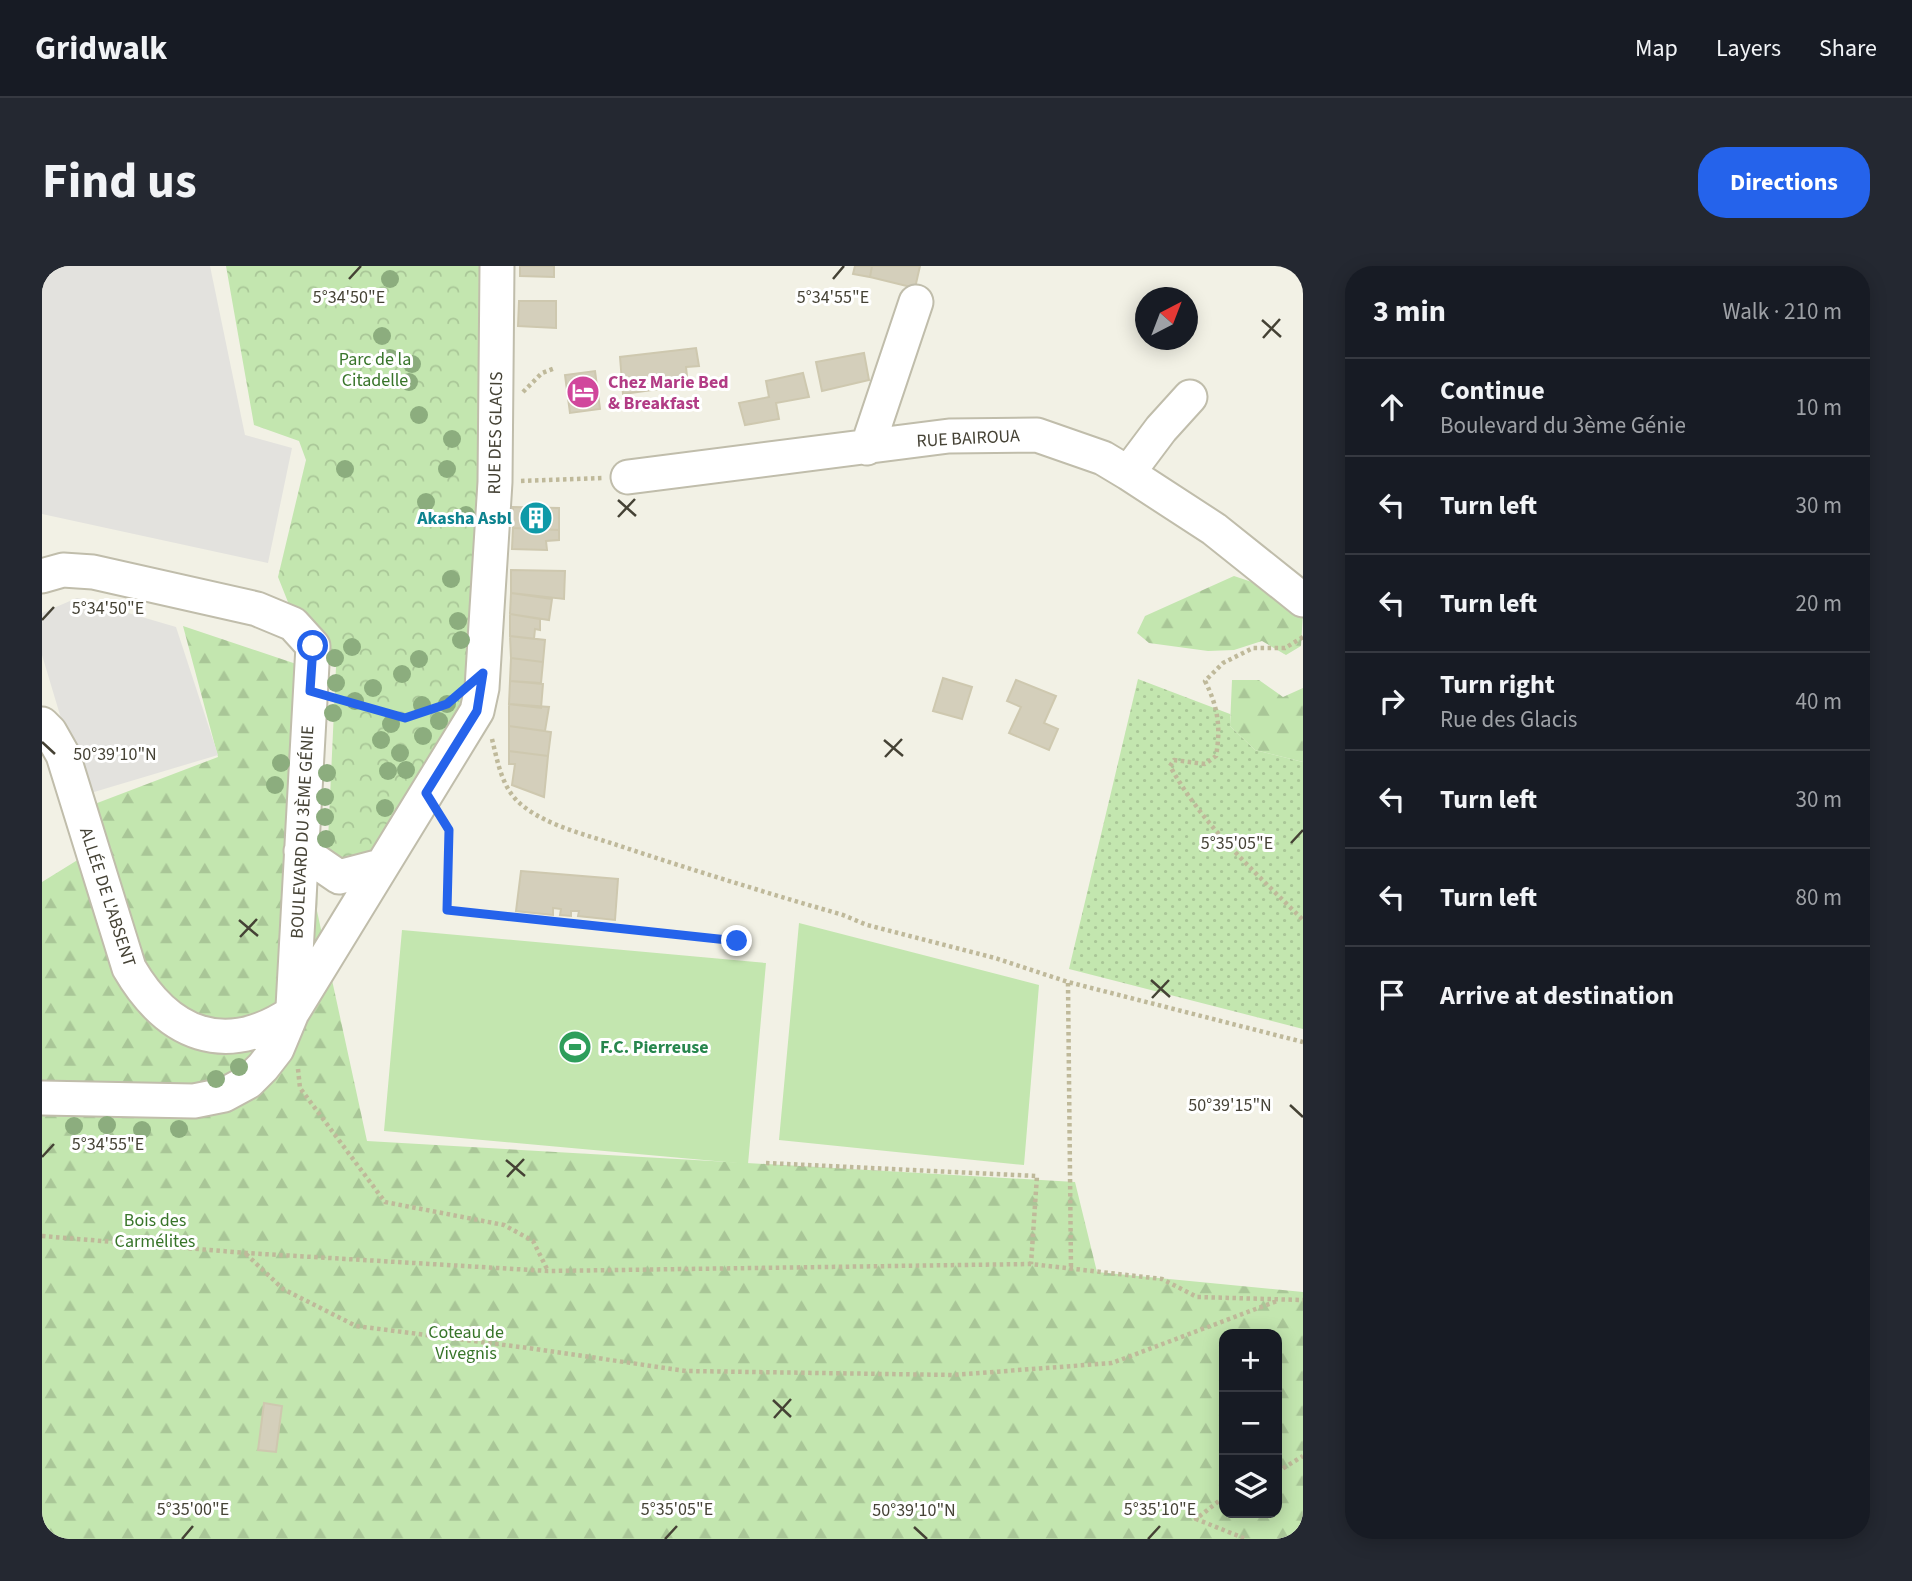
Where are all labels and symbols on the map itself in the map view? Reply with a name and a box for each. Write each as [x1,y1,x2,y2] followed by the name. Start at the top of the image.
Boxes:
[313,285,385,310] text: 5°34'50"E
[797,285,869,310] text: 5°34'55"E
[1135,287,1198,350] north arrow
[339,347,411,393] park label: Parc de la Citadelle
[608,370,729,416] place label: Chez Marie Bed & Breakfast
[482,371,509,495] street label: RUE DES GLACIS
[564,373,602,411] hotel icon: Chez Marie Bed & Breakfast
[916,423,1020,454] street label: RUE BAIROUA
[517,499,555,537] building icon: Akasha Asbl
[416,506,512,531] place label: Akasha Asbl
[72,596,144,621] text: 5°34'50"E
[297,630,328,661] route start
[284,725,321,939] street label: BOULEVARD DU 3ÈME GÉNIE
[73,742,157,767] text: 50°39'10"N
[73,824,142,970] street label: ALLÉE DE L'ABSENT
[1201,831,1273,856] text: 5°35'05"E
[721,925,752,956] route end
[556,1028,594,1066] sports icon: F.C. Pierreuse
[600,1035,709,1060] place label: F.C. Pierreuse
[1188,1093,1272,1118] text: 50°39'15"N
[72,1132,144,1157] text: 5°34'55"E
[115,1208,195,1254] park label: Bois des Carmélites
[428,1320,504,1366] park label: Coteau de Vivegnis
[157,1497,229,1522] text: 5°35'00"E
[641,1497,713,1522] text: 5°35'05"E
[1124,1497,1196,1522] text: 5°35'10"E
[872,1498,956,1523] text: 50°39'10"N

